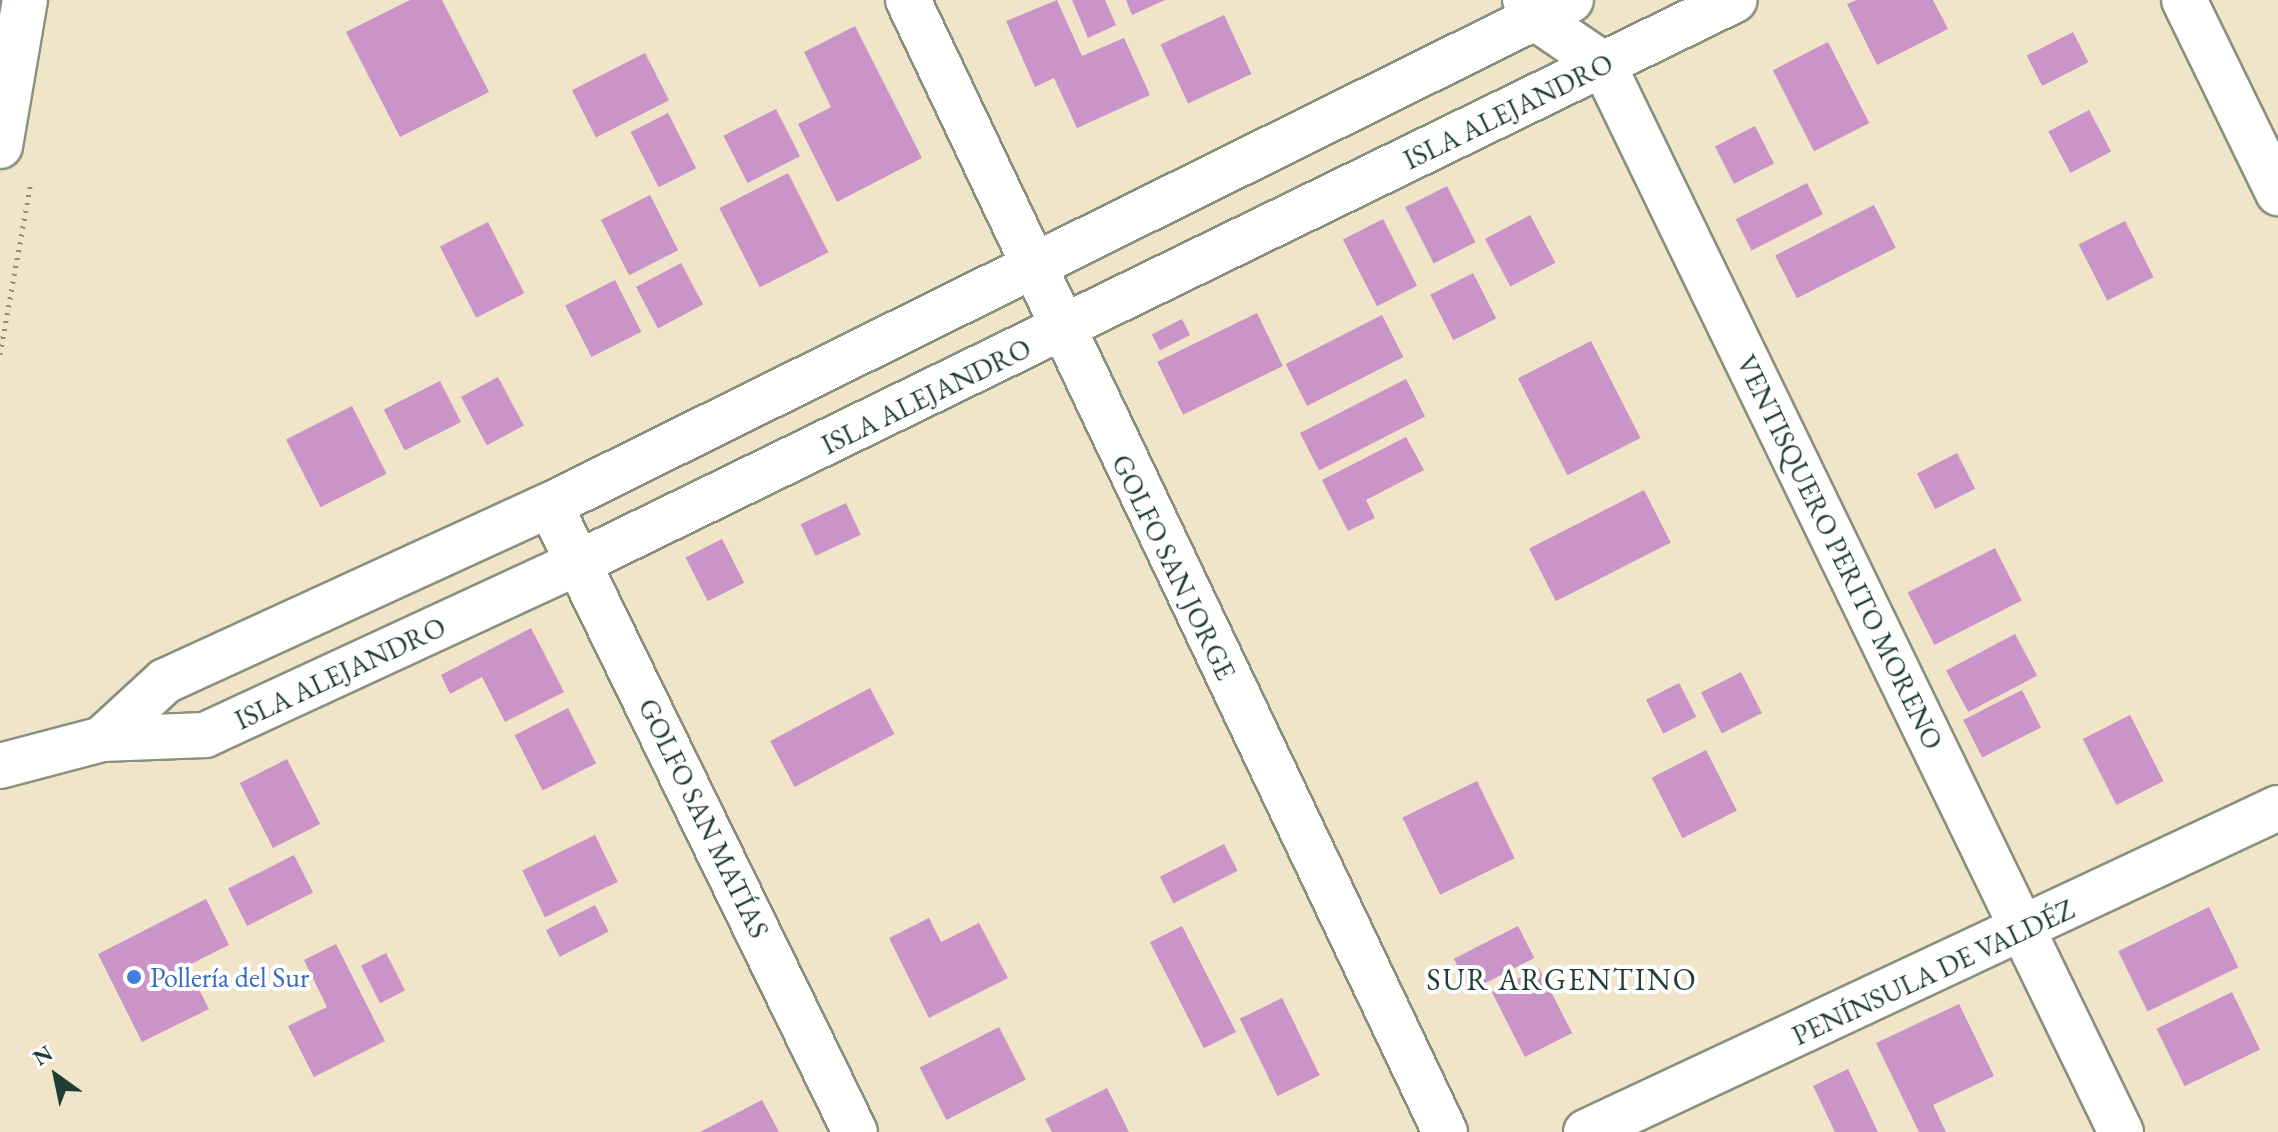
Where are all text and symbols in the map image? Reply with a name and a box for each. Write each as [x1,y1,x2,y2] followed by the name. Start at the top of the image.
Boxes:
[1398,46,1618,176] street label: ISLA ALEJANDRO
[816,331,1036,461] street label: ISLA ALEJANDRO
[1730,349,1950,755] street label: VENTISQUERO PERITO MORENO
[1105,449,1243,685] street label: GOLFO SAN JORGE
[229,609,451,737] street label: ISLA ALEJANDRO
[631,693,777,943] street label: GOLFO SAN MATÍAS
[1787,892,2079,1052] street label: PENÍNSULA DE VALDÉZ
[150,960,309,994] place label: Pollería del Sur
[1426,962,1698,998] district label: SUR ARGENTINO
[125,968,143,986] marker: Pollería del Sur
[16,1036,96,1116] north arrow
[27,1038,58,1072] text: N

